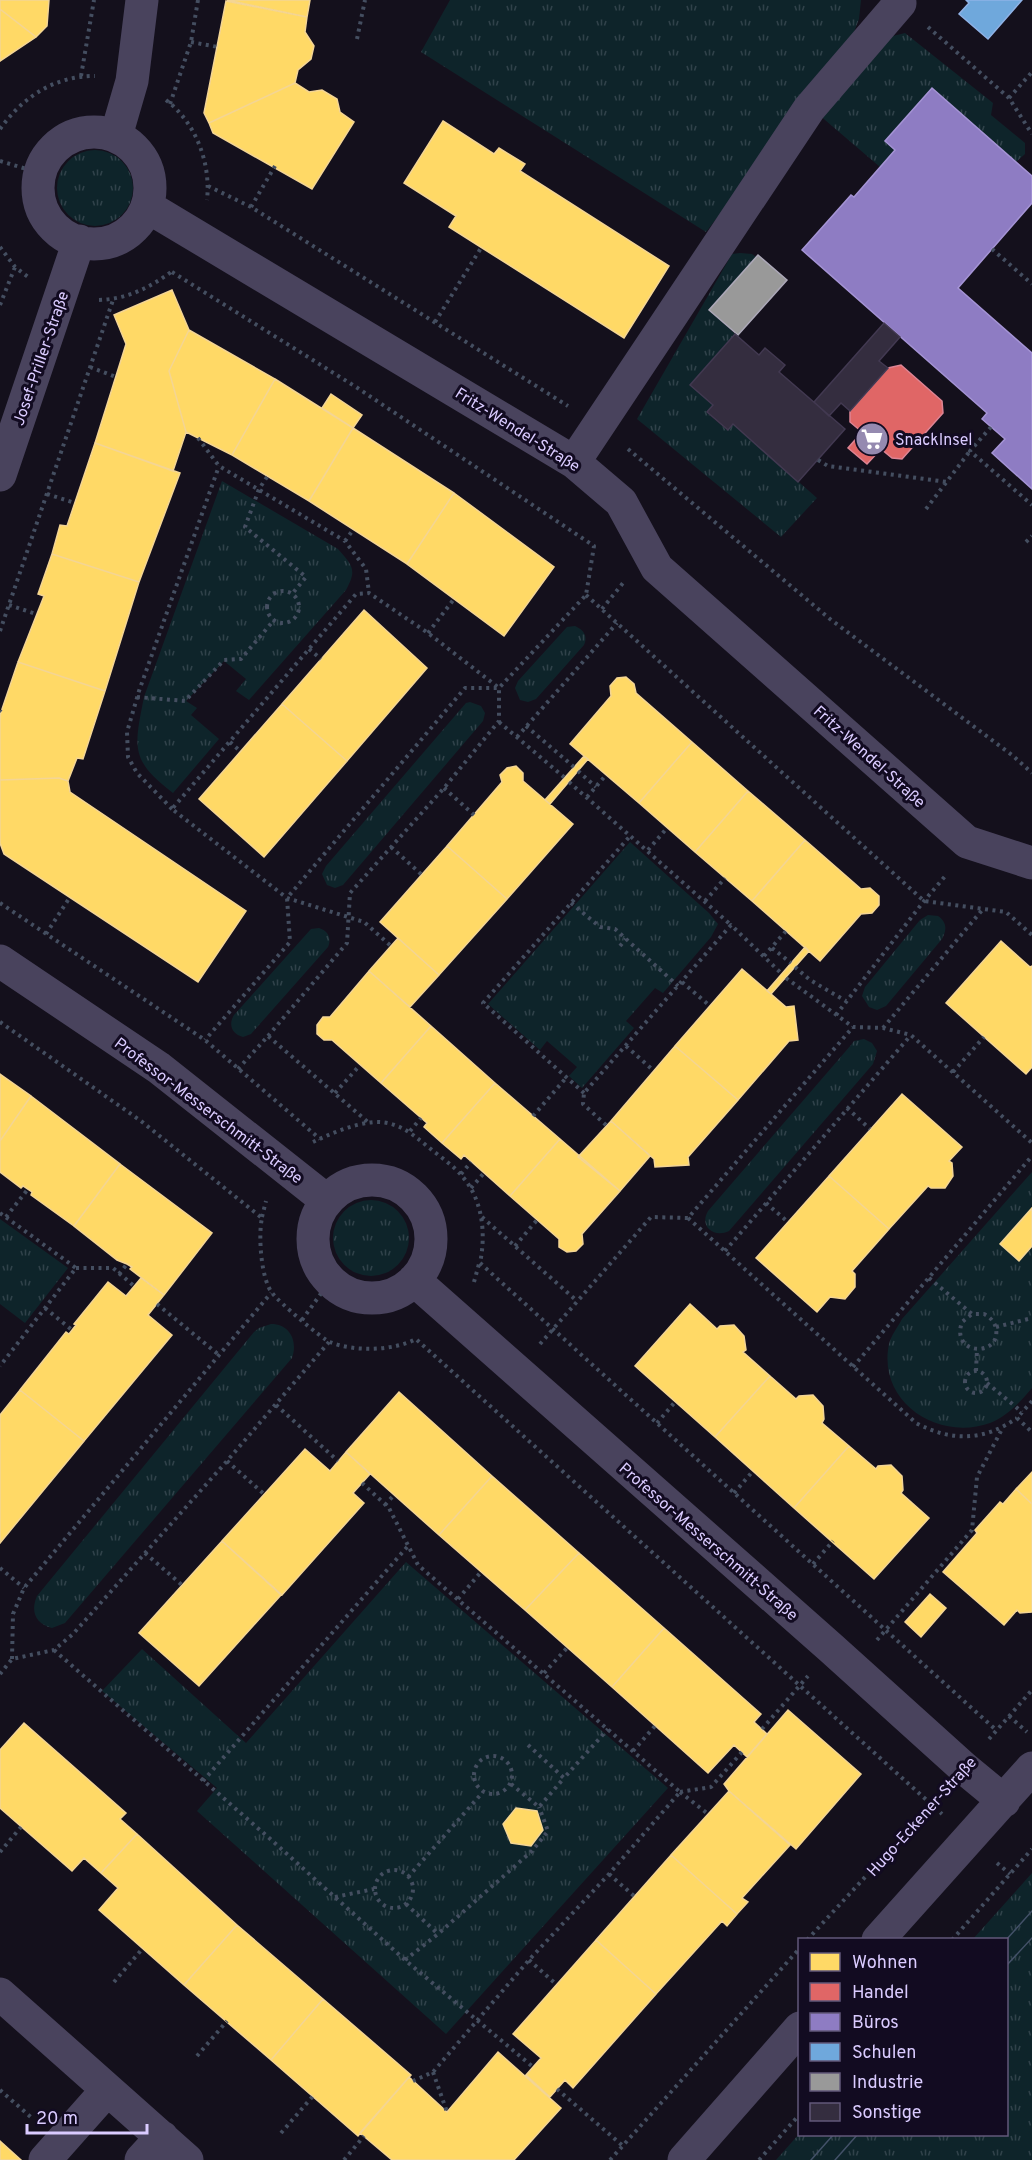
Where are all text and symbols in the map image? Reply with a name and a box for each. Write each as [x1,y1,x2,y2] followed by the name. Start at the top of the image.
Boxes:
[10,289,74,428] street label: Josef-Priller-Straße
[451,384,583,477] street label: Fritz-Wendel-Straße
[854,421,890,457] supermarket icon: SnackInsel
[895,431,973,451] place label: SnackInsel
[809,702,929,813] street label: Fritz-Wendel-Straße
[110,1034,306,1189] street label: Professor-Messerschmitt-Straße
[614,1459,801,1626] street label: Professor-Messerschmitt-Straße
[863,1753,982,1882] street label: Hugo-Eckener-Straße
[798,1938,1008,2136] legend
[852,1952,918,1975] text: Wohnen
[852,1982,909,2005] text: Handel
[852,2012,899,2035] text: Büros
[852,2042,916,2065] text: Schulen
[852,2072,923,2095] text: Industrie
[27,2097,147,2135] scale bar
[852,2102,922,2125] text: Sonstige
[36,2108,78,2131] text: 20 m

